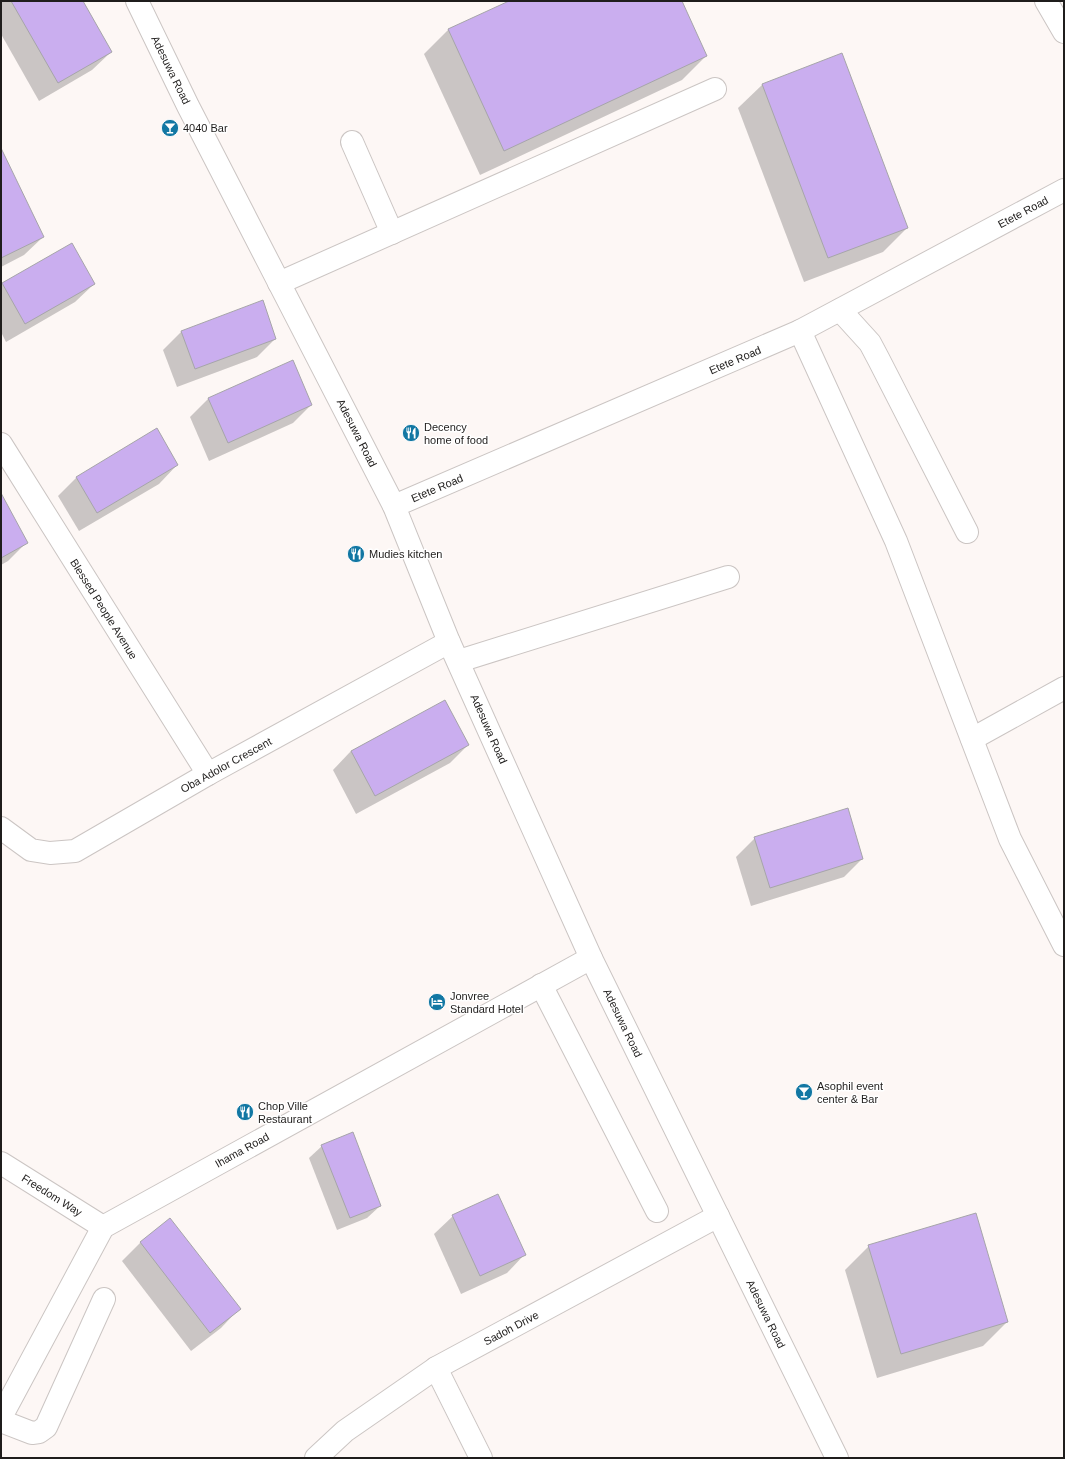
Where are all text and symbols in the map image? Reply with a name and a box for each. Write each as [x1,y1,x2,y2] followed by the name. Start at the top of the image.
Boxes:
[149,34,193,106] street label: Adesuwa Road
[160,118,180,138] bar icon: 4040 Bar
[183,122,228,134] place label: 4040 Bar
[996,194,1050,230] street label: Etete Road
[707,344,763,376] street label: Etete Road
[335,397,379,469] street label: Adesuwa Road
[424,421,488,446] place label: Decency home of food
[401,423,421,443] restaurant icon: Decency home of food
[409,472,465,504] street label: Etete Road
[346,544,366,564] restaurant icon: Mudies kitchen
[369,548,442,560] place label: Mudies kitchen
[68,557,140,661] street label: Blessed People Avenue
[468,692,510,766] street label: Adesuwa Road
[178,735,274,795] street label: Oba Adolor Crescent
[601,987,645,1059] street label: Adesuwa Road
[450,990,523,1015] place label: Jonvree Standard Hotel
[427,992,447,1012] hotel icon: Jonvree Standard Hotel
[817,1080,883,1105] place label: Asophil event center & Bar
[794,1082,814,1102] bar icon: Asophil event center & Bar
[258,1100,312,1125] place label: Chop Ville Restaurant
[235,1102,255,1122] restaurant icon: Chop Ville Restaurant
[213,1130,271,1170] street label: Ihama Road
[20,1172,85,1219] street label: Freedom Way
[744,1278,788,1350] street label: Adesuwa Road
[481,1308,541,1348] street label: Sadoh Drive

